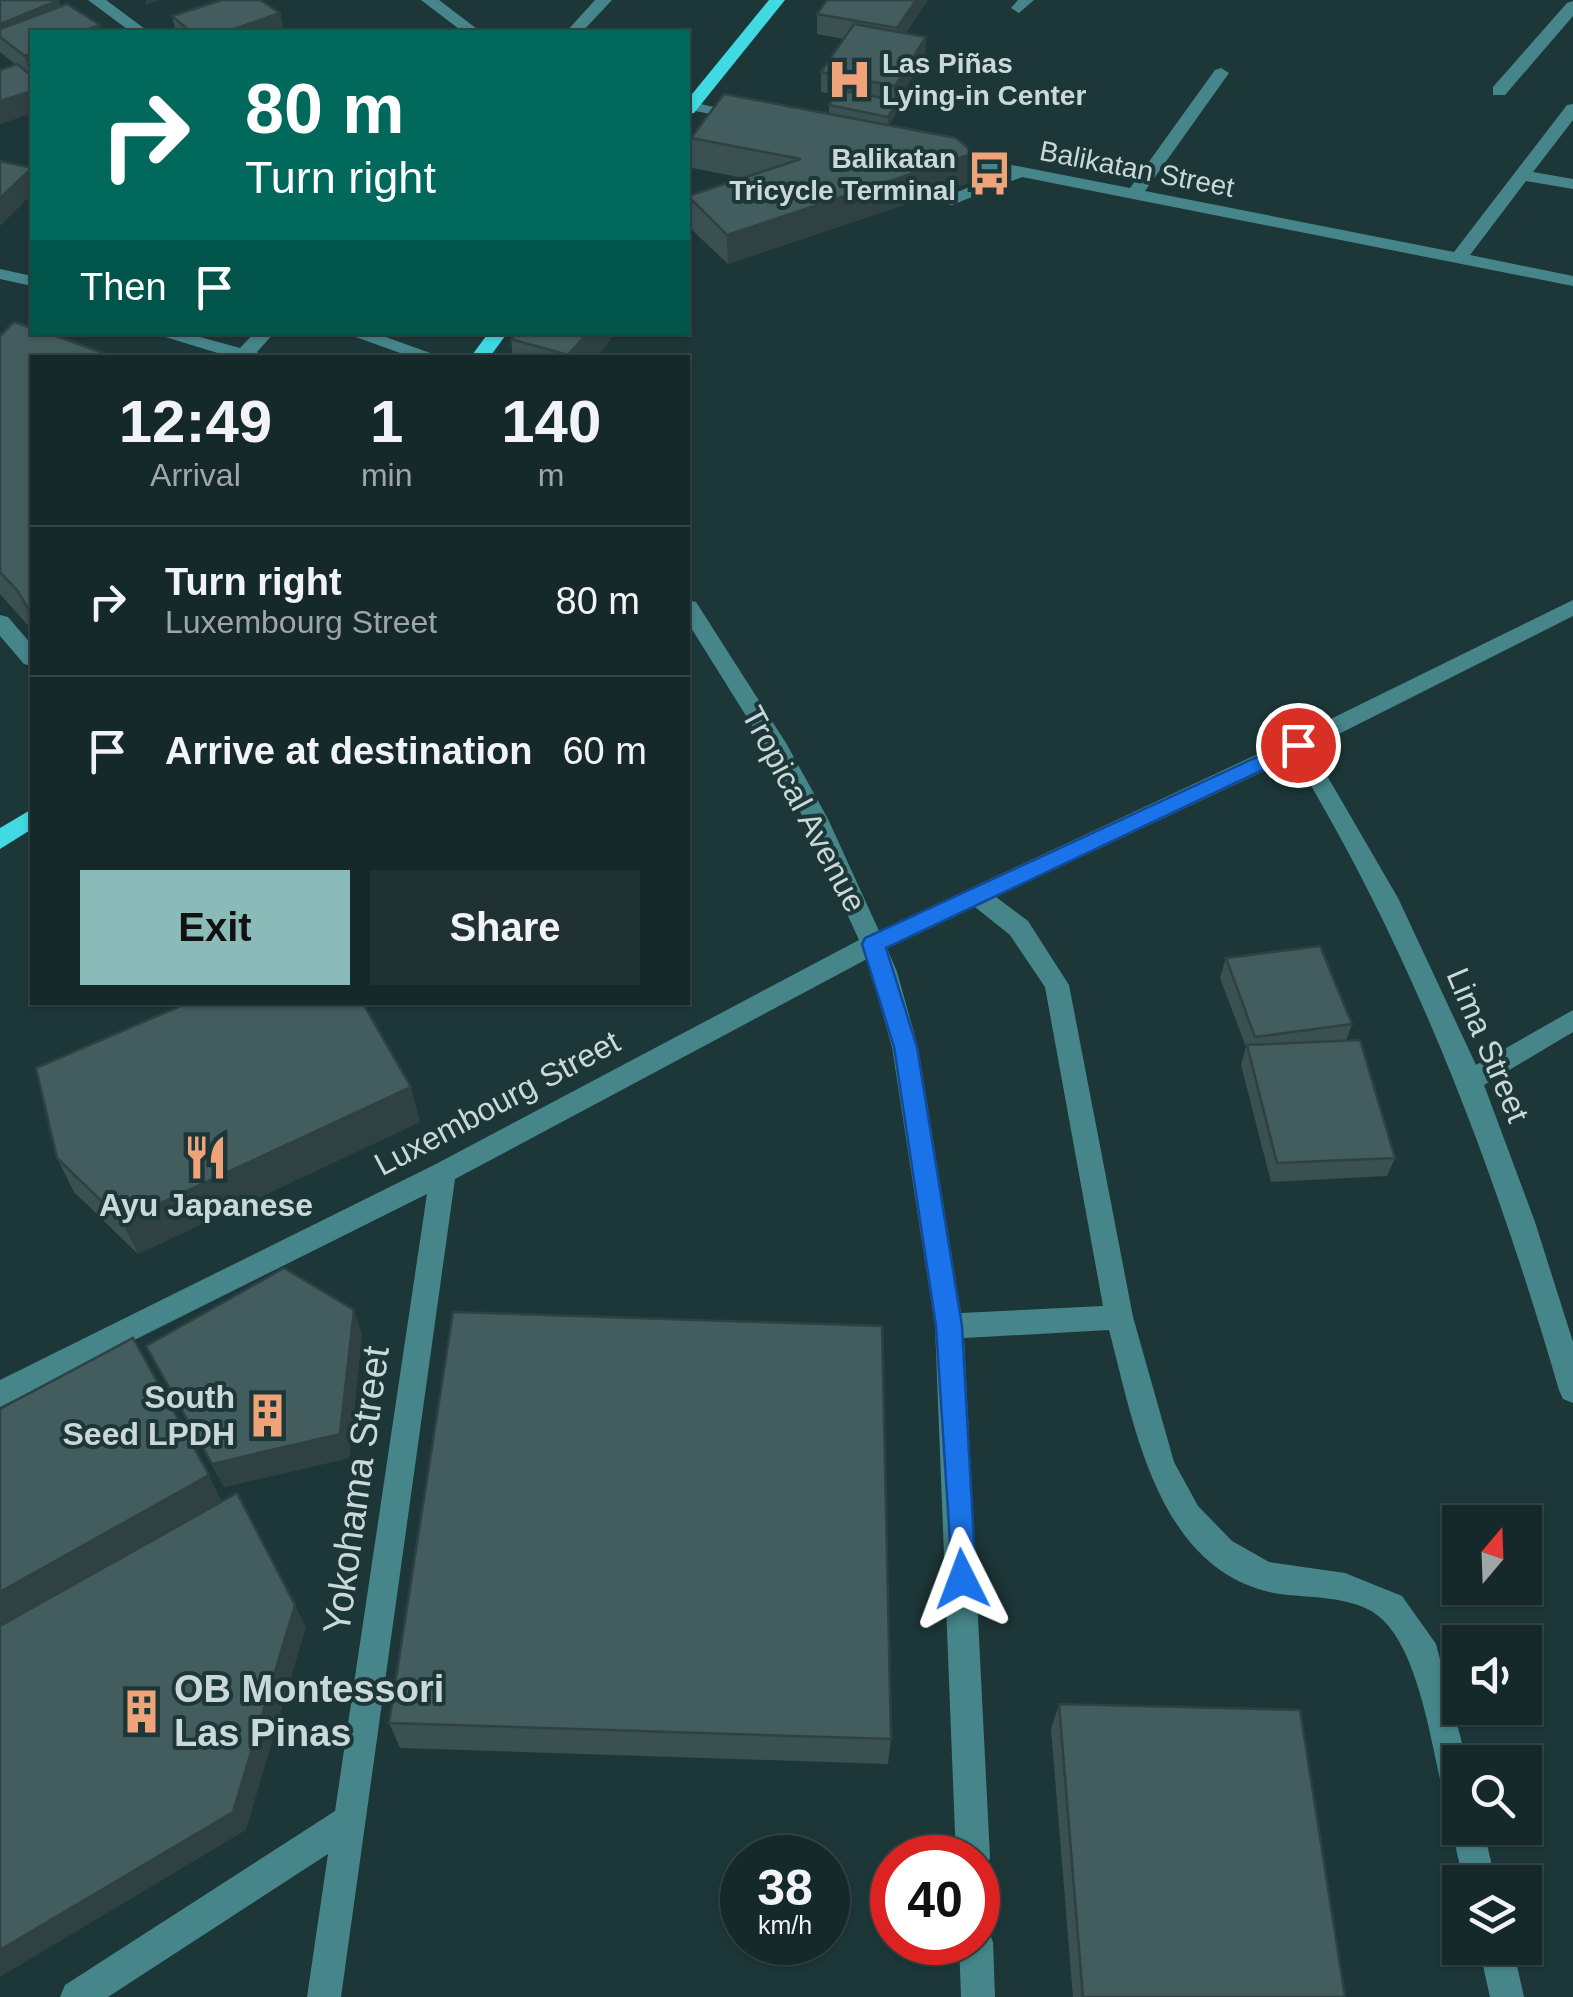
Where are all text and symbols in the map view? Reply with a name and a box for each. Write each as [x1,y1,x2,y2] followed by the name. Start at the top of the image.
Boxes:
[882,48,1086,111] place label: Las Piñas Lying-in Center
[825,55,873,103] hospital icon: Las Piñas Lying-in Center
[80,70,210,200] icon: right
[245,70,405,148] text: 80 m
[1037,135,1237,203] street label: Balikatan Street
[729,143,956,206] place label: Balikatan Tricycle Terminal
[965,150,1013,198] bus stop icon: Balikatan Tricycle Terminal
[245,152,436,203] text: Turn right
[187,260,242,315] icon: arrive
[80,266,167,308] text: Then
[119,388,272,455] text: 12:49
[370,388,403,455] text: 1
[501,388,601,455] text: 140
[150,457,241,493] text: Arrival
[361,457,412,493] text: min
[538,457,565,493] text: m
[165,561,342,603] text: Turn right
[80,574,135,629] icon: right
[556,580,640,622] text: 80 m
[165,604,437,640] text: Luxembourg Street
[735,700,873,918] street label: Tropical Avenue
[1256,703,1341,788] pin
[1271,718,1326,773] icon: arrive
[80,724,135,779] icon: arrive
[165,730,532,772] text: Arrive at destination
[562,730,647,772] text: 60 m
[80,870,350,985] button: Exit
[370,870,640,985] button: Share
[1439,963,1537,1127] street label: Lima Street
[368,1023,626,1183] street label: Luxembourg Street
[182,1133,230,1181] restaurant icon: Ayu Japanese
[99,1187,313,1223] place label: Ayu Japanese
[315,1343,397,1637] street label: Yokohama Street
[63,1379,235,1452] place label: South Seed LPDH
[244,1391,292,1439] building icon: South Seed LPDH
[1442,1505,1542,1605] north arrow
[1442,1505,1542,1965] map controls
[910,1527,1014,1631] position arrow
[1442,1625,1542,1725] button: sound
[174,1668,444,1754] place label: OB Montessori Las Pinas
[117,1687,165,1735] building icon: OB Montessori Las Pinas
[1442,1745,1542,1845] button: search
[870,1835,1000,1965] speed limit sign: 40
[757,1860,813,1916] text: 38
[1442,1865,1542,1965] button: layers
[758,1911,812,1939] text: km/h

